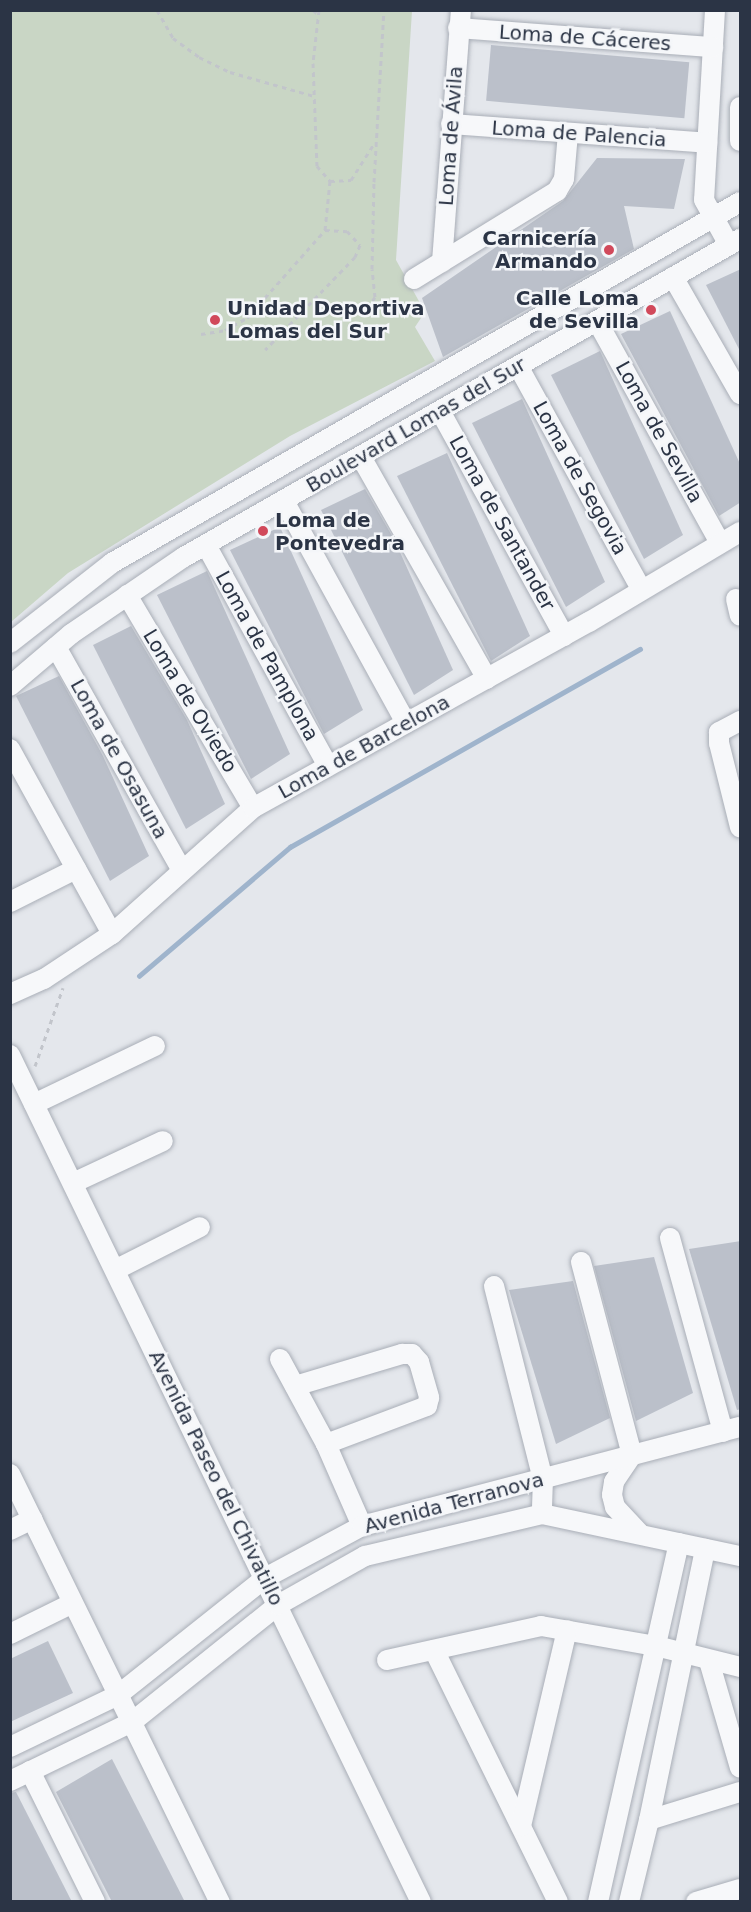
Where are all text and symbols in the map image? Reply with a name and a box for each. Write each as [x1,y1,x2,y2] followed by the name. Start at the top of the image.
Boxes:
[498,20,672,56] street label: Loma de Cáceres
[434,65,468,207] street label: Loma de Ávila
[491,116,667,152] street label: Loma de Palencia
[482,226,597,273] place label: Carnicería Armando
[602,243,616,257] marker: Carnicería Armando
[516,286,639,333] place label: Calle Loma de Sevilla
[227,296,424,343] place label: Unidad Deportiva Lomas del Sur
[644,303,658,317] marker: Calle Loma de Sevilla
[208,313,222,327] marker: Unidad Deportiva Lomas del Sur
[302,352,530,498] street label: Boulevard Lomas del Sur
[610,357,708,507] street label: Loma de Sevilla
[528,397,632,559] street label: Loma de Segovia
[444,431,560,615] street label: Loma de Santander
[275,508,405,555] place label: Loma de Pontevedra
[256,524,270,538] marker: Loma de Pontevedra
[210,567,324,745] street label: Loma de Pamplona
[138,625,242,777] street label: Loma de Oviedo
[65,675,173,843] street label: Loma de Osasuna
[274,690,454,804] street label: Loma de Barcelona
[144,1347,288,1609] street label: Avenida Paseo del Chivatillo
[362,1468,546,1538] street label: Avenida Terranova

